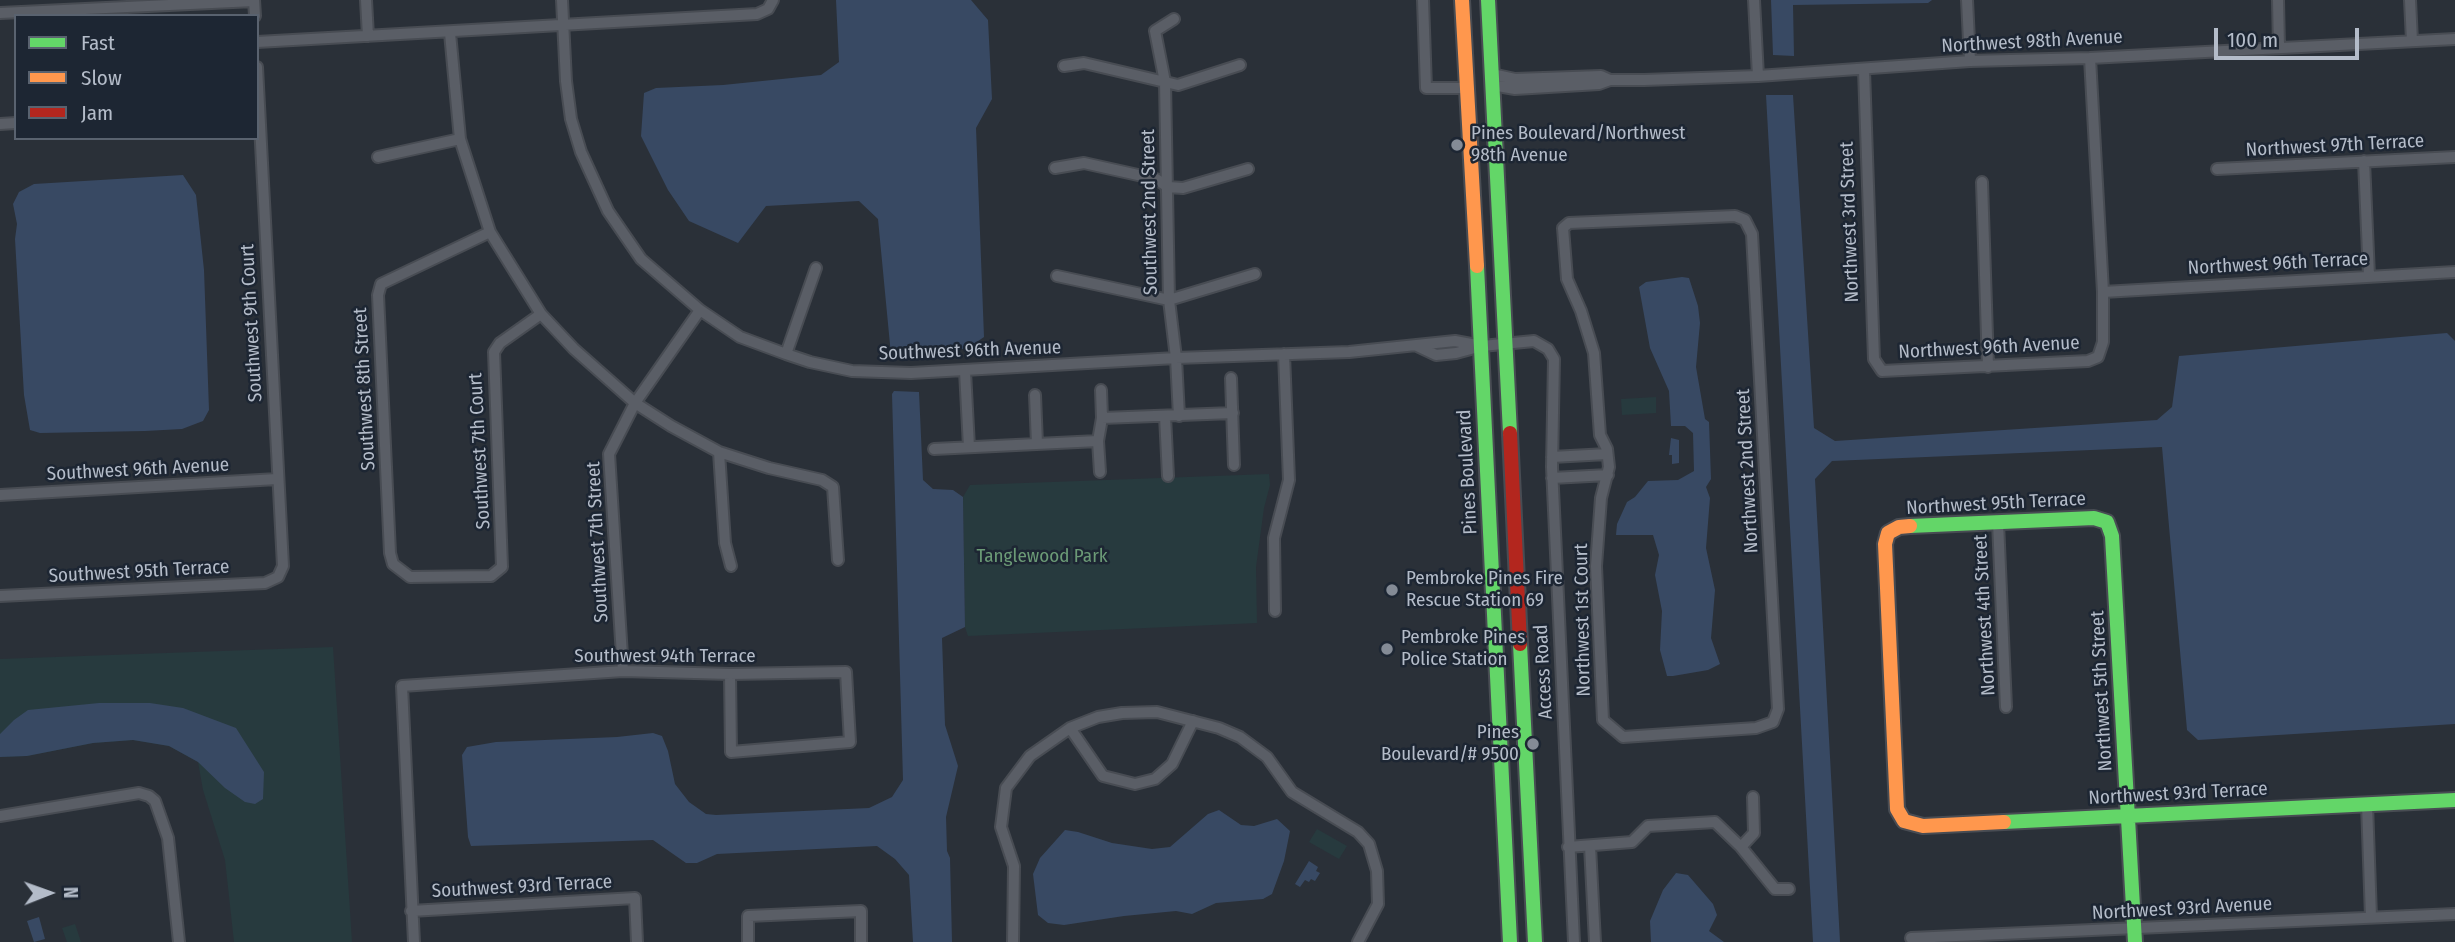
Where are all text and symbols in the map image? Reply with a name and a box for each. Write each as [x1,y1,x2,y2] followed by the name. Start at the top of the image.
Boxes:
[14,14,259,140] legend
[2217,14,2362,58] scale bar
[1941,26,2123,58] street label: Northwest 98th Avenue
[2227,27,2278,53] text: 100 m
[81,30,115,56] text: Fast
[81,65,122,91] text: Slow
[81,100,113,126] text: Jam
[1471,123,1685,167] place label: Pines Boulevard/Northwest 98th Avenue
[1137,129,1163,295] street label: Southwest 2nd Street
[2245,130,2425,162] street label: Northwest 97th Terrace
[1449,137,1465,153] marker: Pines Boulevard/Northwest 98th Avenue
[1836,141,1864,303] street label: Northwest 3rd Street
[236,243,268,403] street label: Southwest 9th Court
[2187,248,2369,280] street label: Northwest 96th Terrace
[349,307,381,471] street label: Southwest 8th Street
[1898,332,2080,364] street label: Northwest 96th Avenue
[878,336,1062,366] street label: Southwest 96th Avenue
[465,372,495,530] street label: Southwest 7th Court
[1732,388,1764,554] street label: Northwest 2nd Street
[1453,409,1483,535] street label: Pines Boulevard
[46,454,230,486] street label: Southwest 96th Avenue
[582,461,614,623] street label: Southwest 7th Street
[1906,488,2086,520] street label: Northwest 95th Terrace
[1969,534,2001,696] street label: Northwest 4th Street
[1570,543,1596,697] street label: Northwest 1st Court
[976,546,1108,568] park label: Tanglewood Park
[48,556,230,588] street label: Southwest 95th Terrace
[1406,568,1563,612] place label: Pembroke Pines Fire Rescue Station 69
[1384,582,1400,598] marker: Pembroke Pines Fire Rescue Station 69
[2086,610,2118,772] street label: Northwest 5th Street
[1530,624,1558,720] street label: Access Road
[1401,627,1525,671] place label: Pembroke Pines Police Station
[1379,641,1395,657] marker: Pembroke Pines Police Station
[574,646,756,668] street label: Southwest 94th Terrace
[1381,722,1519,766] place label: Pines Boulevard/# 9500
[1525,736,1541,752] marker: Pines Boulevard/# 9500
[2088,778,2268,810] street label: Northwest 93rd Terrace
[14,858,84,928] north arrow
[431,871,613,903] street label: Southwest 93rd Terrace
[59,887,82,899] text: N
[2091,893,2273,925] street label: Northwest 93rd Avenue

